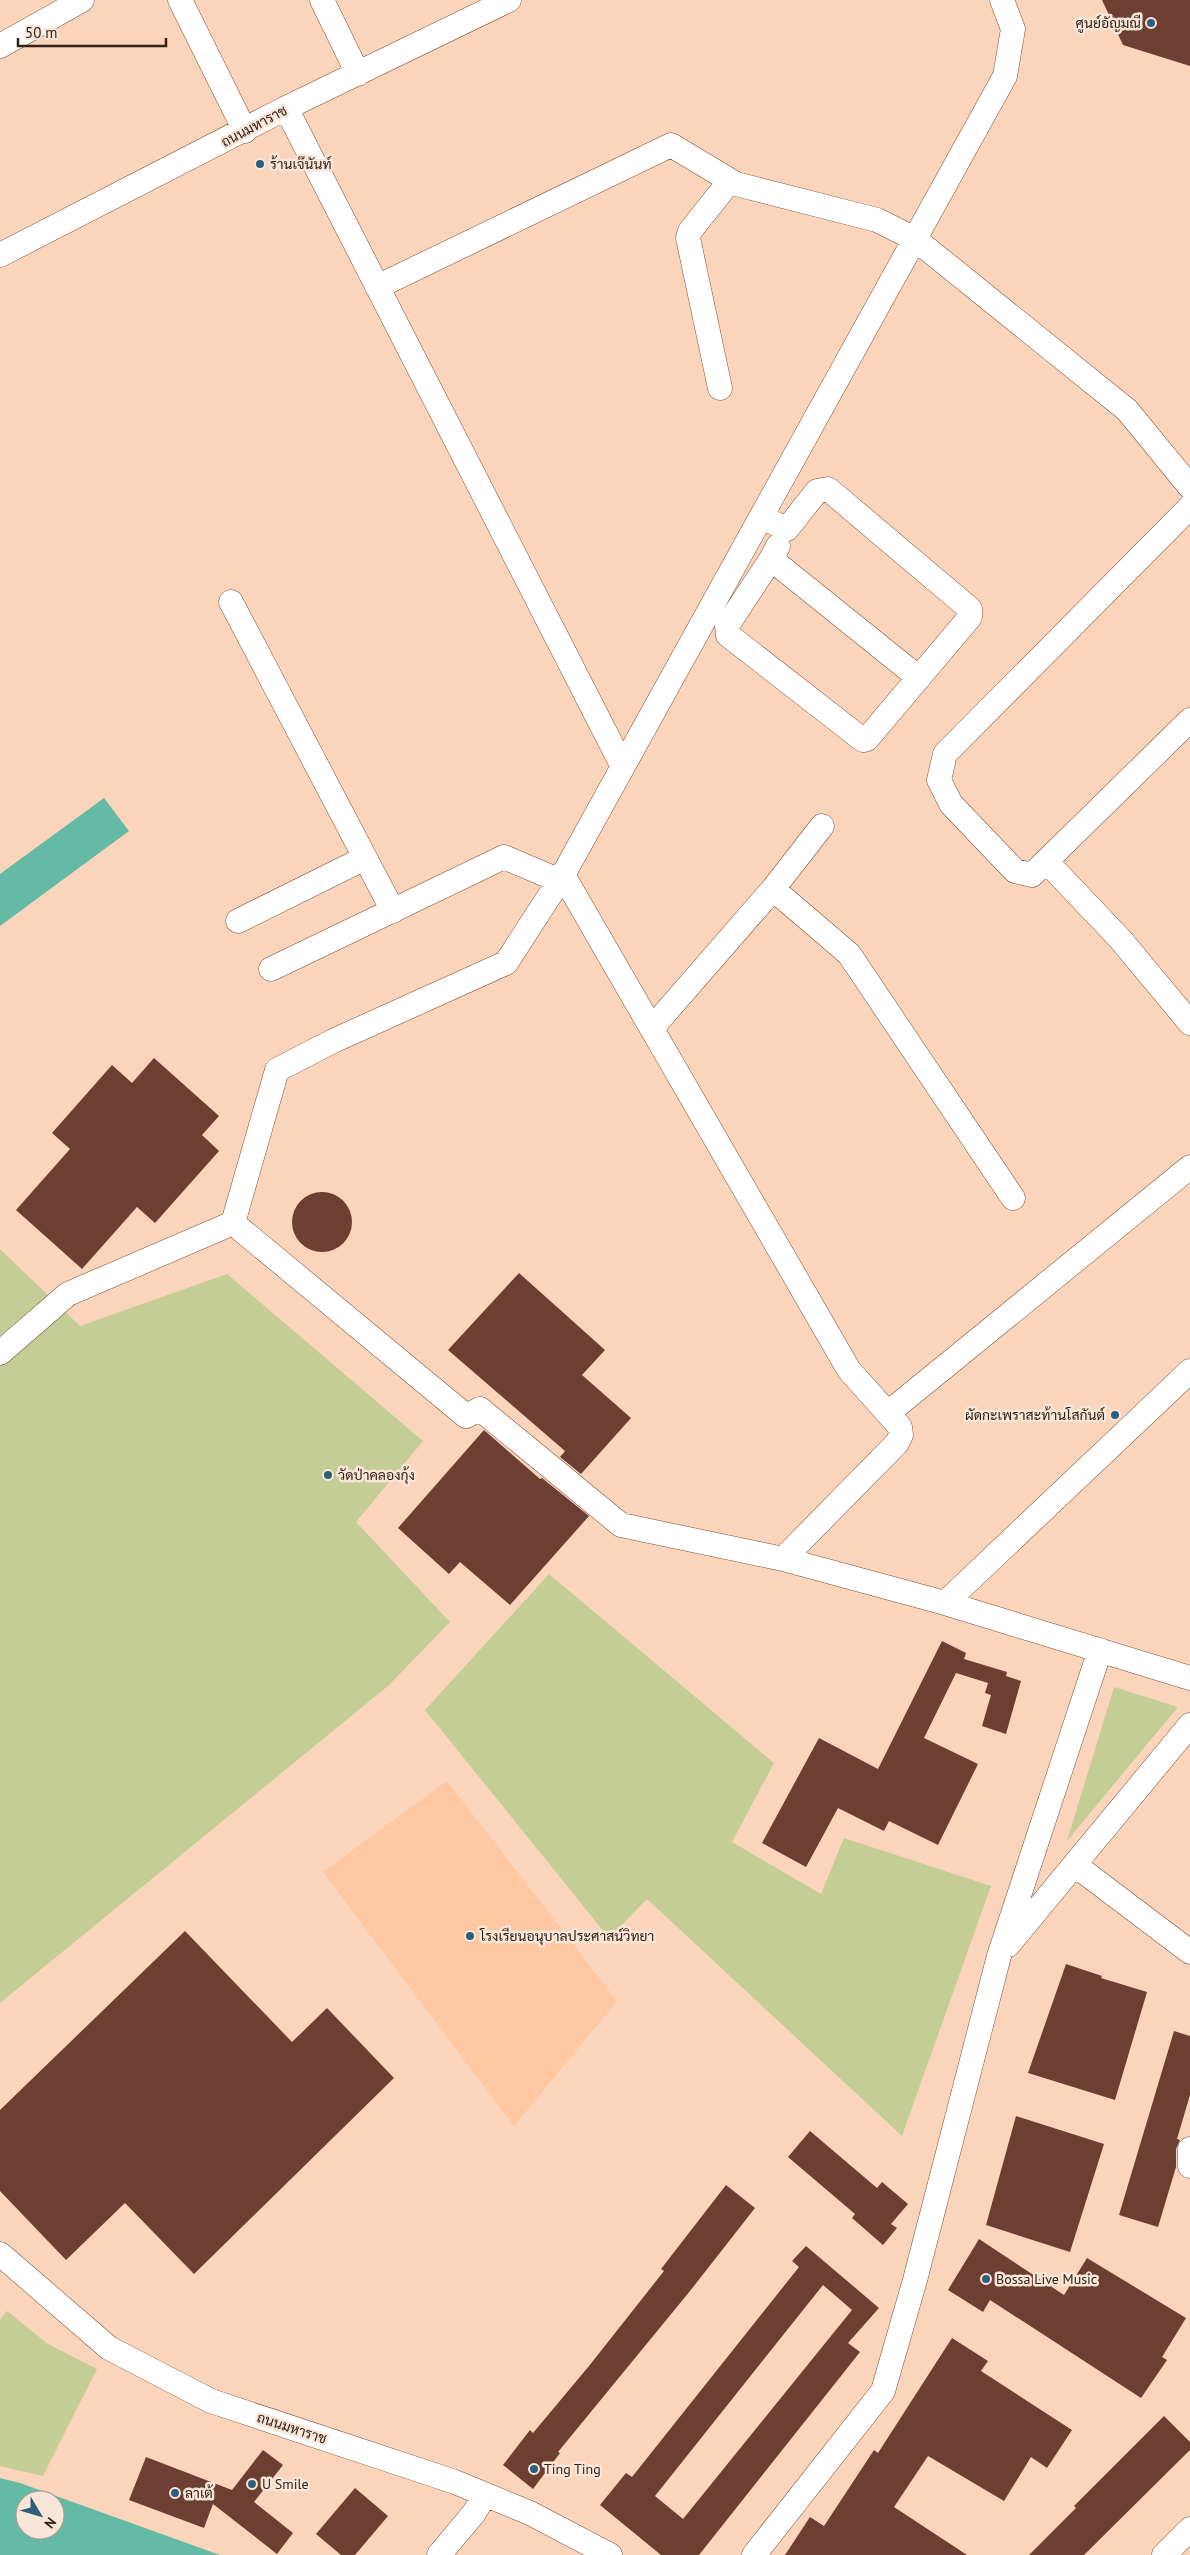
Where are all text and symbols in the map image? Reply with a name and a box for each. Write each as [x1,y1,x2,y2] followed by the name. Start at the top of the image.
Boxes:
[1076,14,1141,33] place label: ศูนย์อัญมณี
[18,15,165,47] scale bar
[1145,17,1157,29] marker: ศูนย์อัญมณี
[25,23,58,42] text: 50 m
[218,101,290,151] street label: ถนนมหาราช
[270,155,332,173] place label: ร้านเจ๊นันท์
[254,158,266,170] marker: ร้านเจ๊นันท์
[965,1406,1105,1424] place label: ผัดกะเพราสะท้านโสกันต์
[1109,1409,1121,1421] marker: ผัดกะเพราสะท้านโสกันต์
[338,1466,415,1485] place label: วัดป่าคลองกุ้ง
[322,1469,334,1481] marker: วัดป่าคลองกุ้ง
[479,1927,654,1946] place label: โรงเรียนอนุบาลประศาสน์วิทยา
[464,1930,476,1942] marker: โรงเรียนอนุบาลประศาสน์วิทยา
[996,2270,1097,2288] place label: Bossa Live Music
[980,2273,992,2285] marker: Bossa Live Music
[255,2408,329,2448] street label: ถนนมหาราช
[544,2460,601,2478] place label: Ting Ting
[528,2463,540,2475] marker: Ting Ting
[262,2475,309,2493] place label: U Smile
[246,2478,258,2490] marker: U Smile
[185,2484,214,2502] place label: ลาเต้
[169,2487,181,2499] marker: ลาเต้
[15,2490,65,2540] north arrow
[40,2514,60,2532] text: N

